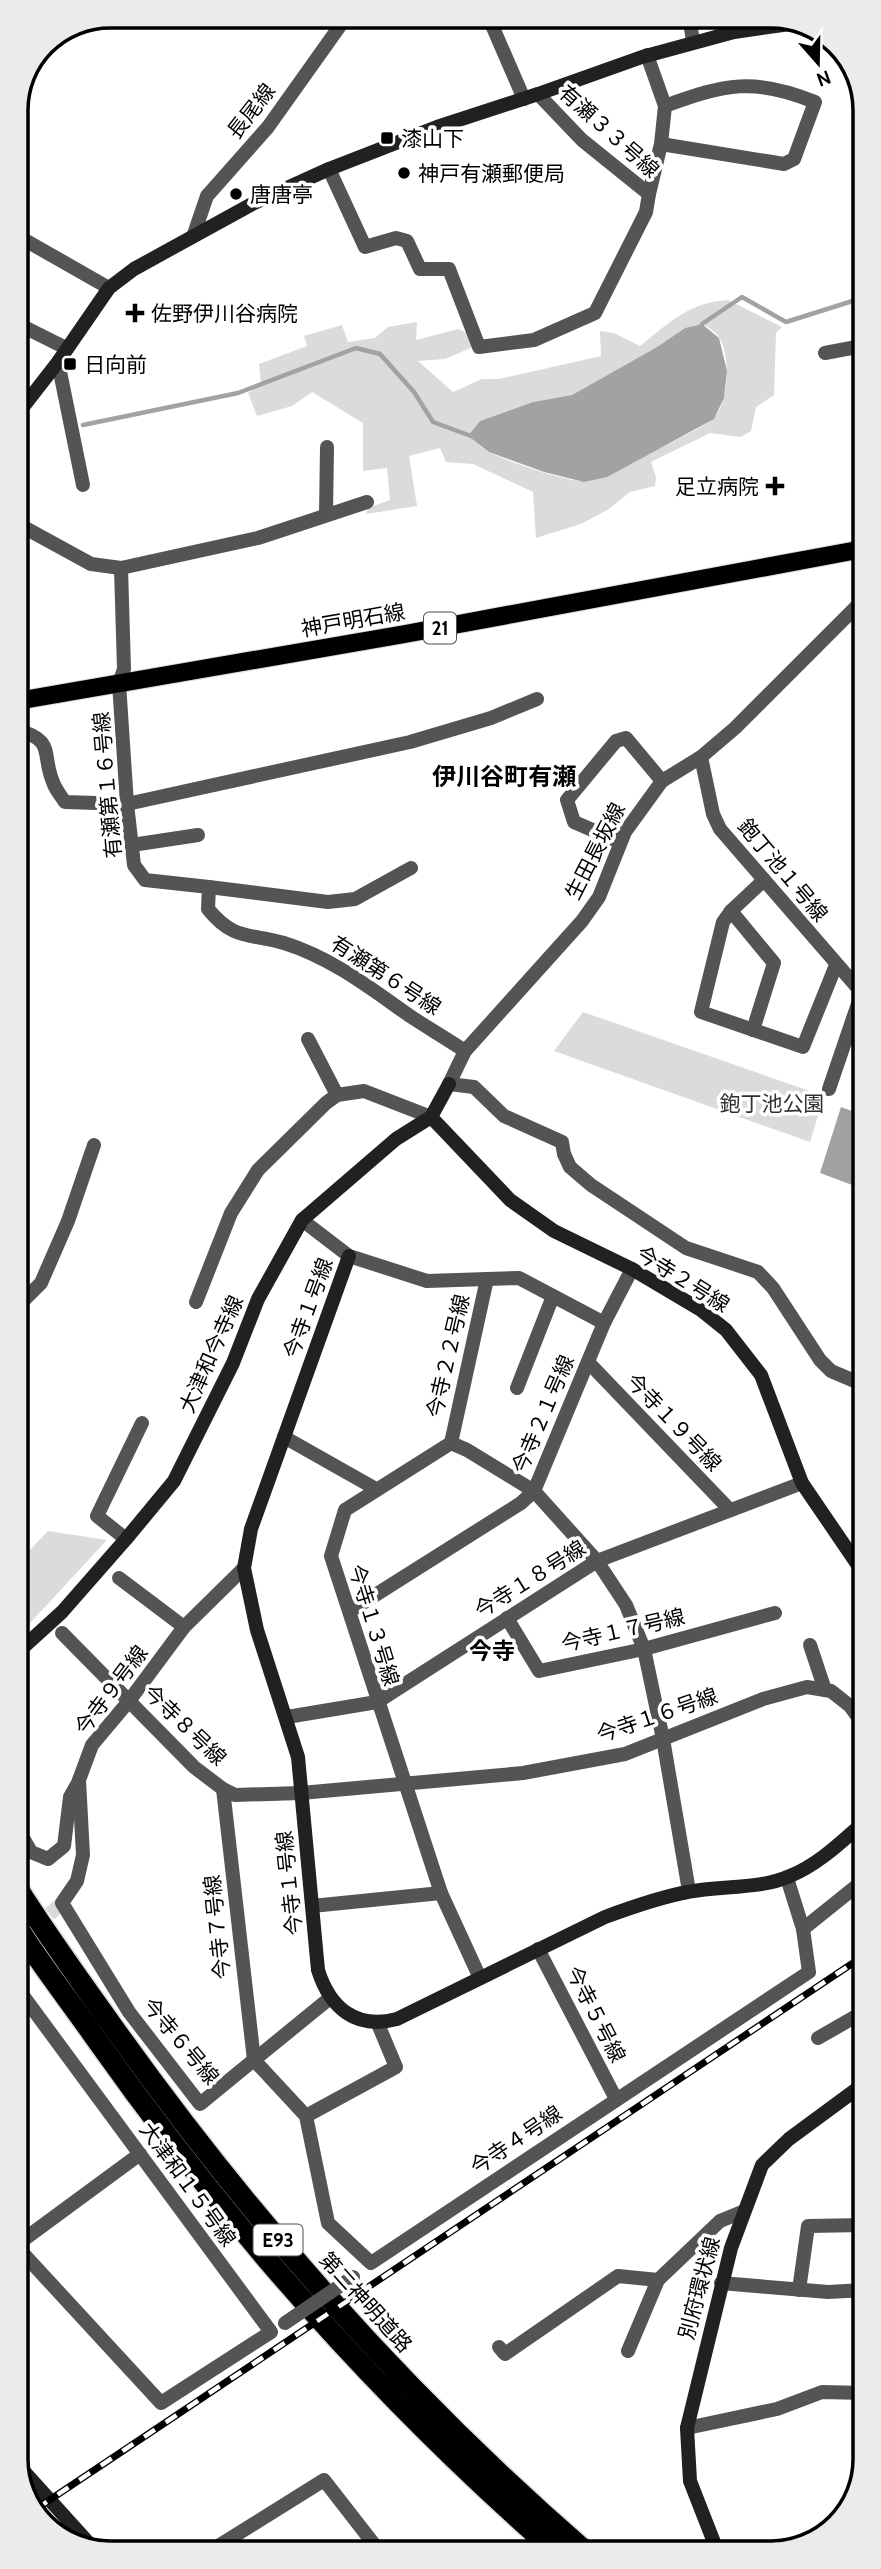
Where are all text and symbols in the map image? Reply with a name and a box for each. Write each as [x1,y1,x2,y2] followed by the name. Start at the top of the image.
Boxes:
[783,28,853,98] north arrow
[813,65,834,92] text: N
[222,78,280,144] street label: 長尾線
[554,80,664,182] street label: 有瀬３３号線
[401,126,464,151] place label: 漆山下
[379,130,395,146] marker: 漆山下
[418,161,565,186] place label: 神戸有瀬郵便局
[396,165,412,181] marker: 神戸有瀬郵便局
[250,182,313,207] place label: 唐唐亭
[228,186,244,202] marker: 唐唐亭
[151,301,298,326] place label: 佐野伊川谷病院
[125,303,145,323] marker: 佐野伊川谷病院
[84,352,147,377] place label: 日向前
[62,356,78,372] marker: 日向前
[675,474,759,499] place label: 足立病院
[765,476,785,496] marker: 足立病院
[299,599,407,641] street label: 神戸明石線
[424,612,456,643] road number: 21
[88,711,126,859] street label: 有瀬第１６号線
[432,762,576,791] district label: 伊川谷町有瀬
[560,799,630,903] street label: 生田長坂線
[733,814,833,926] street label: 鉋丁池１号線
[326,930,446,1020] street label: 有瀬第６号線
[720,1091,825,1116] park label: 鉋丁池公園
[632,1241,734,1317] street label: 今寺２号線
[278,1254,338,1362] street label: 今寺１号線
[174,1291,248,1417] street label: 大津和今寺線
[422,1292,474,1420] street label: 今寺２２号線
[507,1351,579,1477] street label: 今寺２１号線
[621,1368,727,1476] street label: 今寺１９号線
[470,1535,590,1623] street label: 今寺１８号線
[344,1561,404,1689] street label: 今寺１３号線
[559,1604,687,1656] street label: 今寺１７号線
[469,1637,515,1665] district label: 今寺
[69,1641,153,1739] street label: 今寺９号線
[139,1680,231,1770] street label: 今寺８号線
[593,1683,721,1747] street label: 今寺１６号線
[271,1829,307,1937] street label: 今寺１号線
[199,1873,235,1981] street label: 今寺７号線
[561,1962,631,2066] street label: 今寺５号線
[138,1993,224,2089] street label: 今寺６号線
[465,2100,567,2180] street label: 今寺４号線
[135,2117,241,2251] street label: 大津和１５号線
[254,2224,302,2256] road number: E93
[673,2234,725,2342] street label: 別府環状線
[315,2247,417,2357] street label: 第二神明道路

